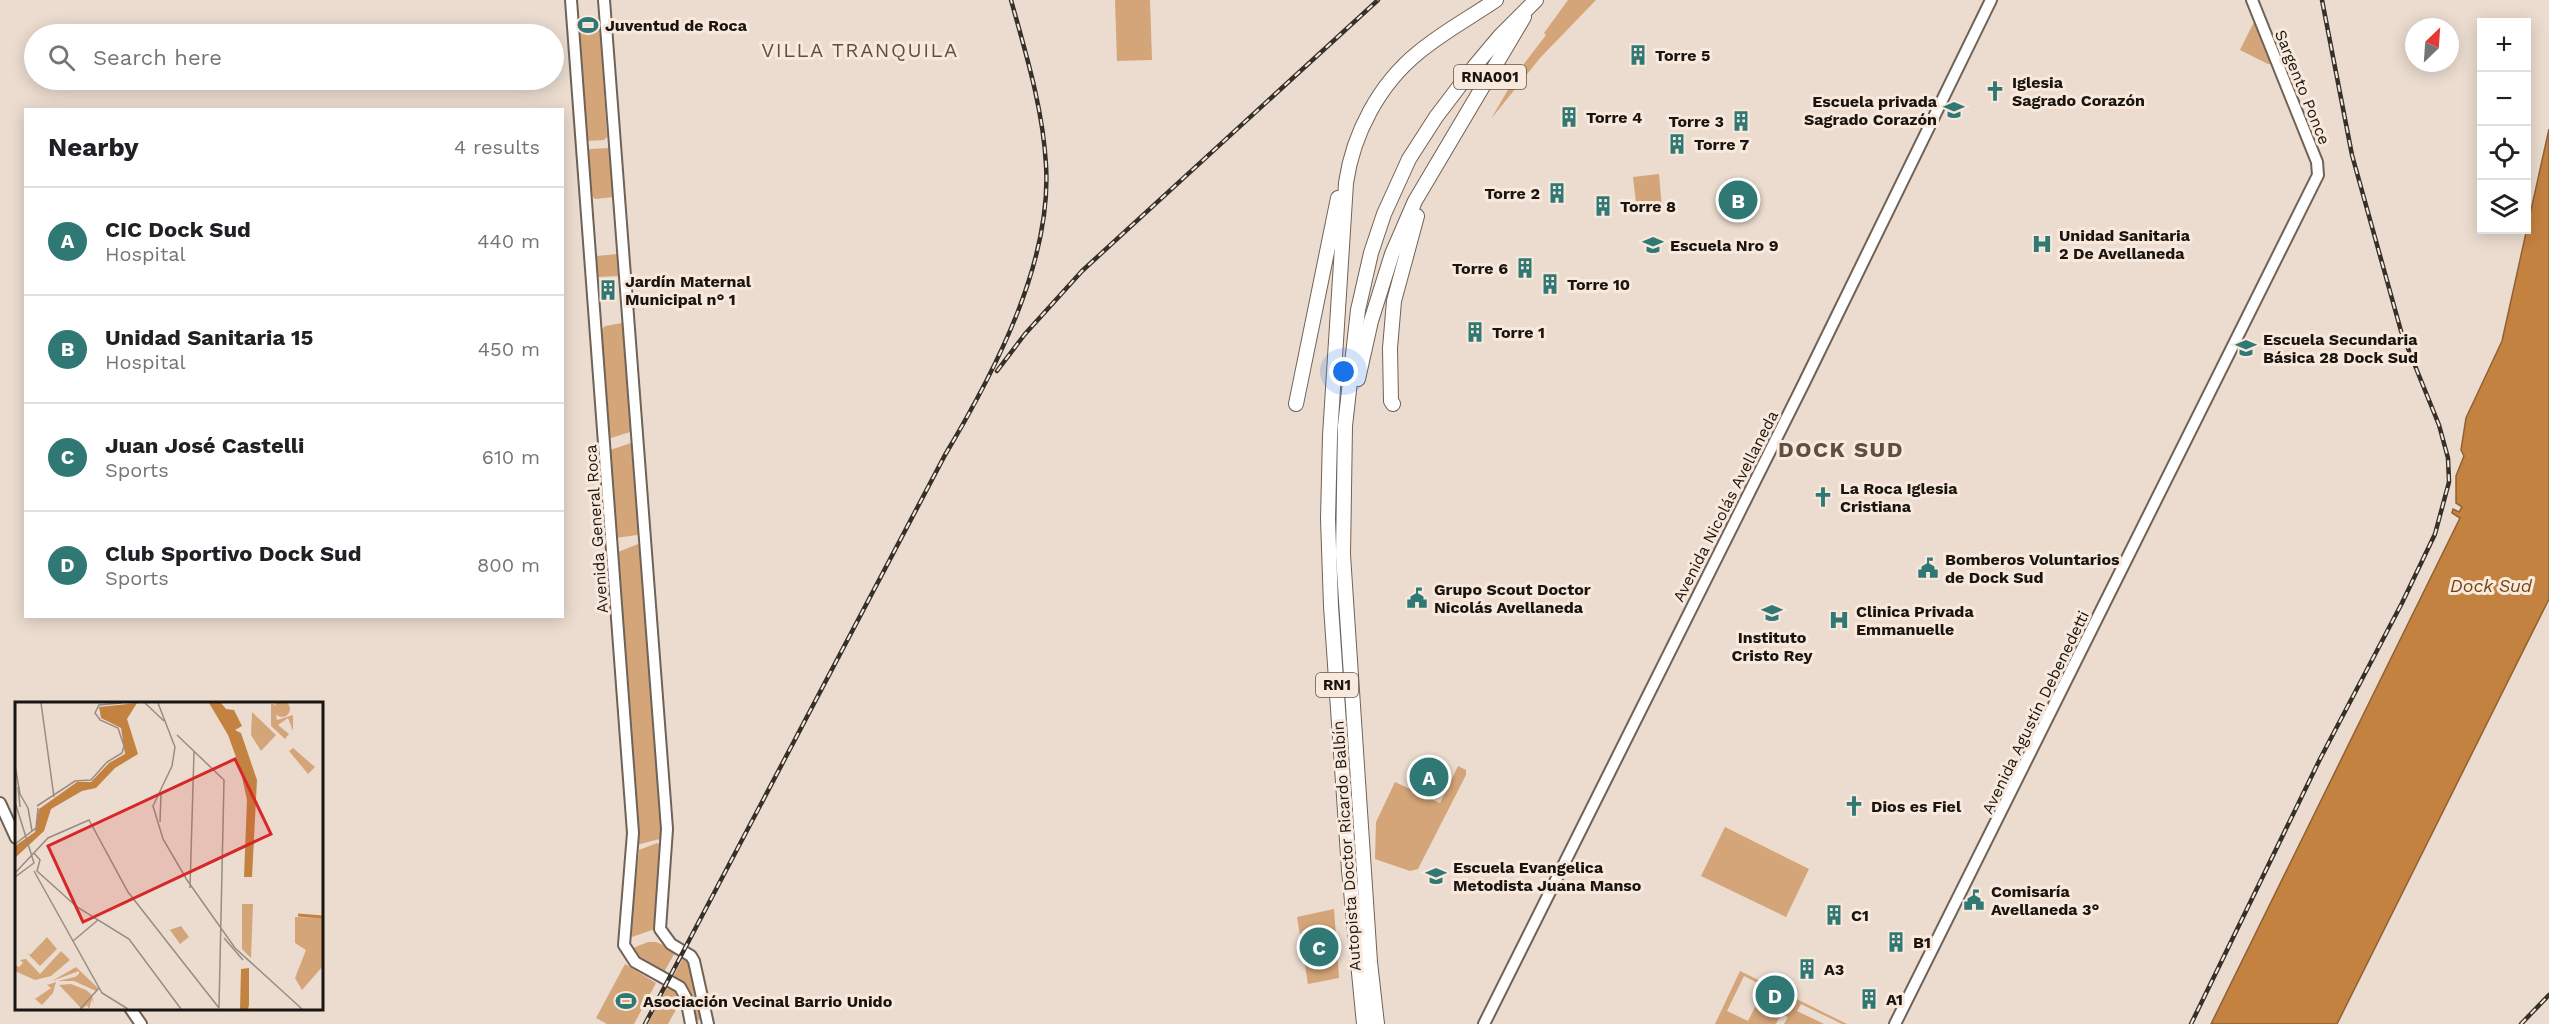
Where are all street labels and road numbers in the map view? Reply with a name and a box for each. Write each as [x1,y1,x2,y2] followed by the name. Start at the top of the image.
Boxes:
[2271,27,2334,147] street label: Sargento Ponce
[1454,65,1526,89] road number: RNA001
[1669,407,1782,605] street label: Avenida Nicolás Avellaneda
[581,444,612,614] street label: Avenida General Roca
[1978,607,2093,817] street label: Avenida Agustín Debenedetti
[1316,673,1358,697] road number: RN1
[1328,720,1365,972] street label: Autopista Doctor Ricardo Balbín

